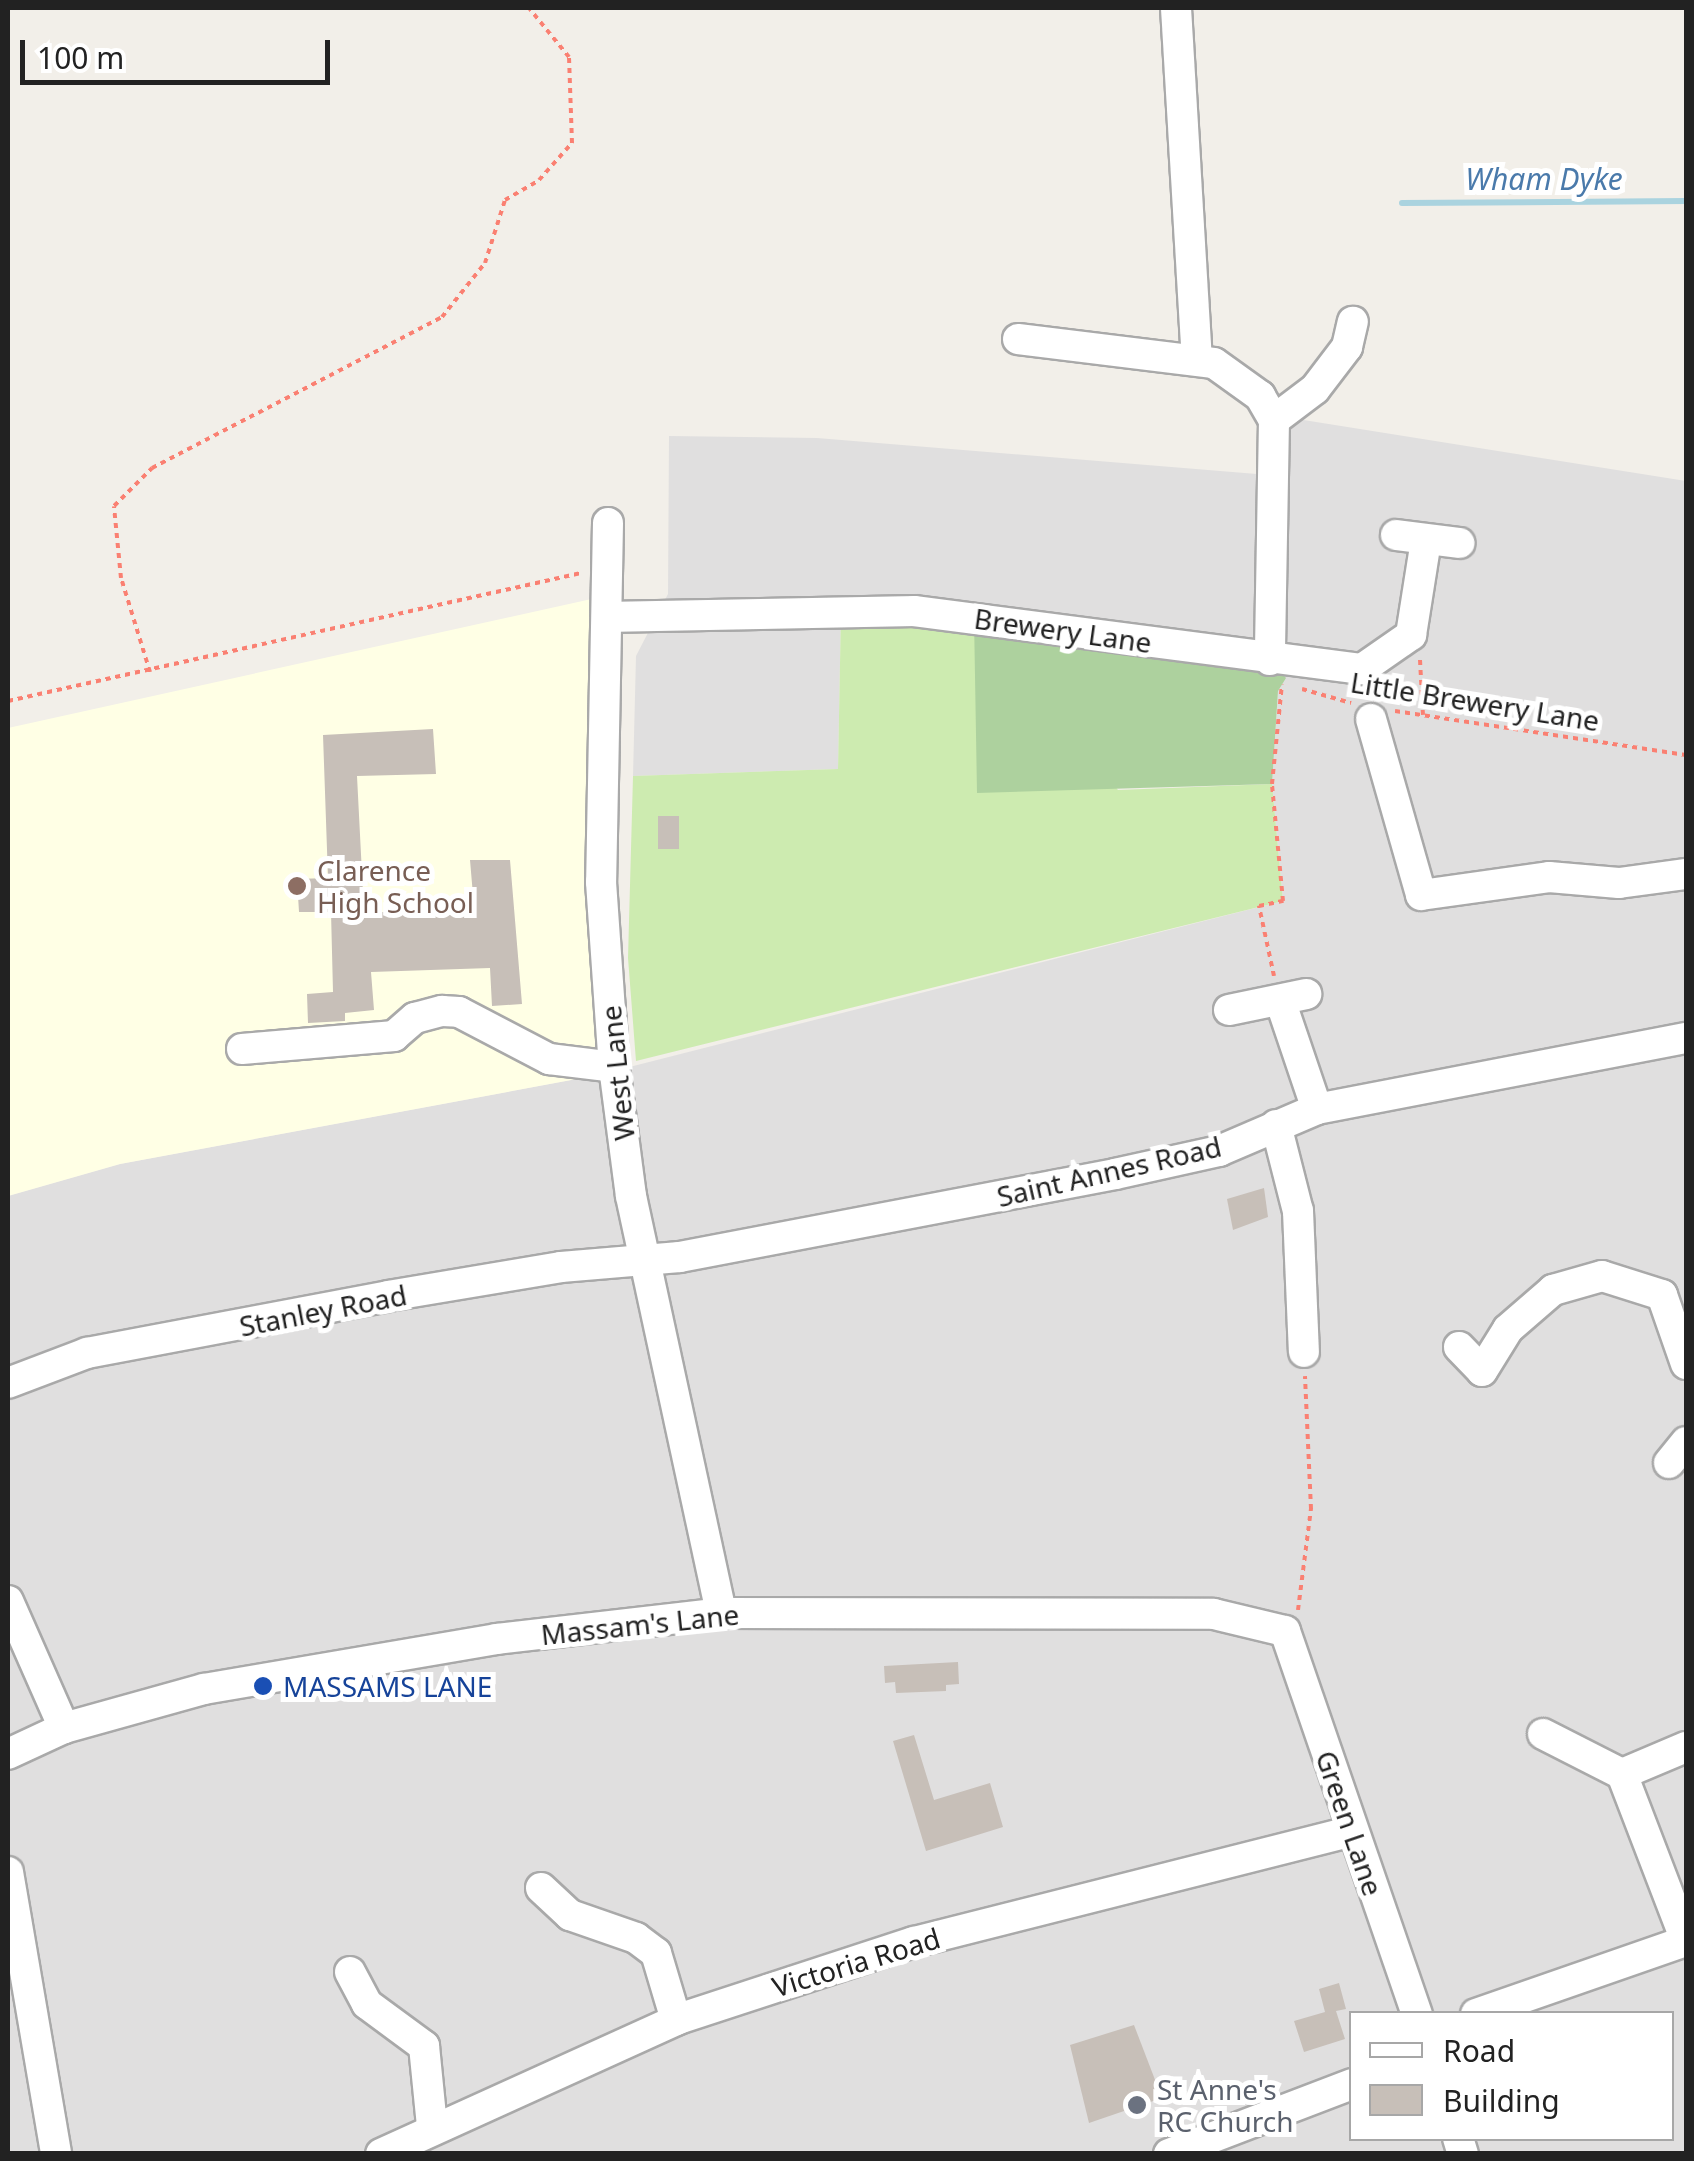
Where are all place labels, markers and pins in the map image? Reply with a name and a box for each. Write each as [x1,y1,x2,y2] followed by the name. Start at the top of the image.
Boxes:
[317,853,474,919] place label: Clarence High School
[286,875,308,897] marker: Clarence High School
[283,1669,492,1703] place label: MASSAMS LANE
[252,1675,274,1697] marker: MASSAMS LANE
[1157,2072,1293,2138] place label: St Anne's RC Church
[1126,2094,1148,2116] marker: St Anne's RC Church

